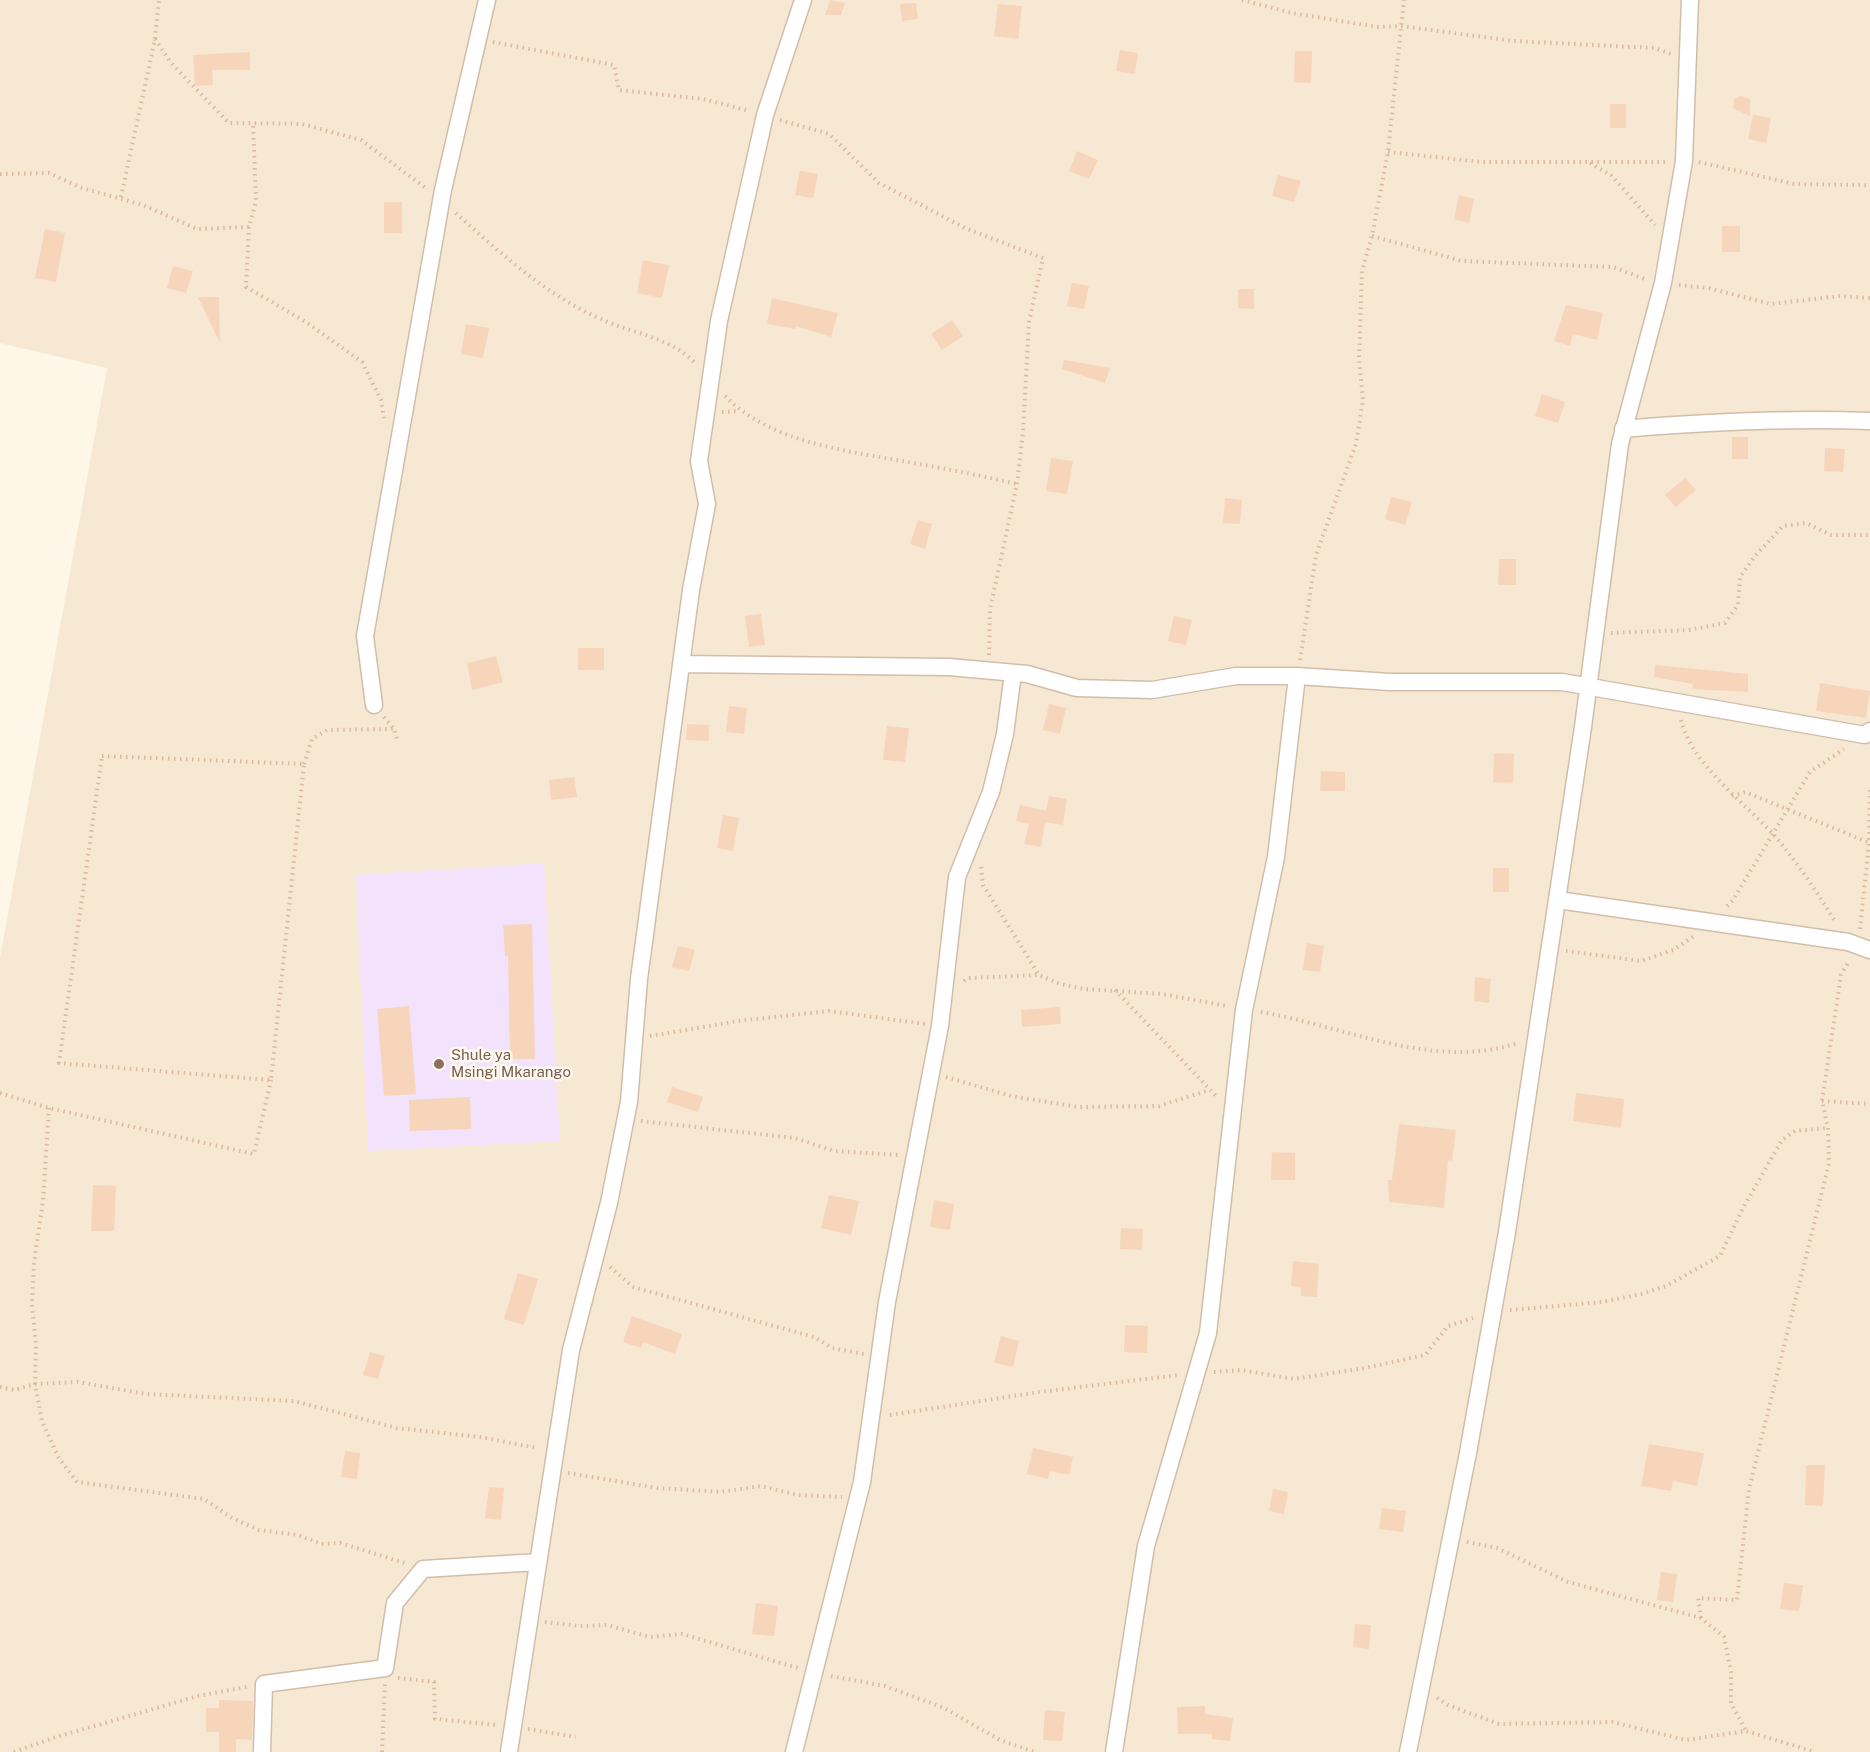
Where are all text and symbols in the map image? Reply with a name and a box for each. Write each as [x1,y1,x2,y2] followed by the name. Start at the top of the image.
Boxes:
[451,1046,571,1081] place label: Shule ya Msingi Mkarango
[432,1057,446,1071] marker: Shule ya Msingi Mkarango

